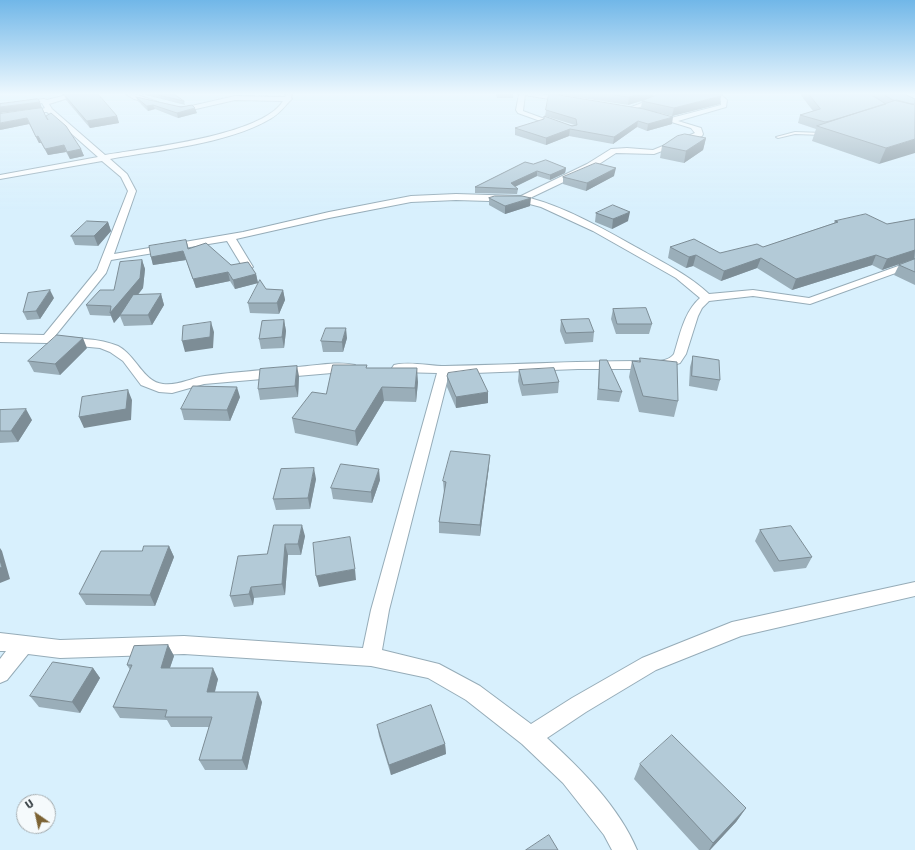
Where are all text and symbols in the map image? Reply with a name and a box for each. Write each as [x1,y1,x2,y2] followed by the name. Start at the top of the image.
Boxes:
[16,794,56,834] north arrow
[23,797,36,812] text: U

